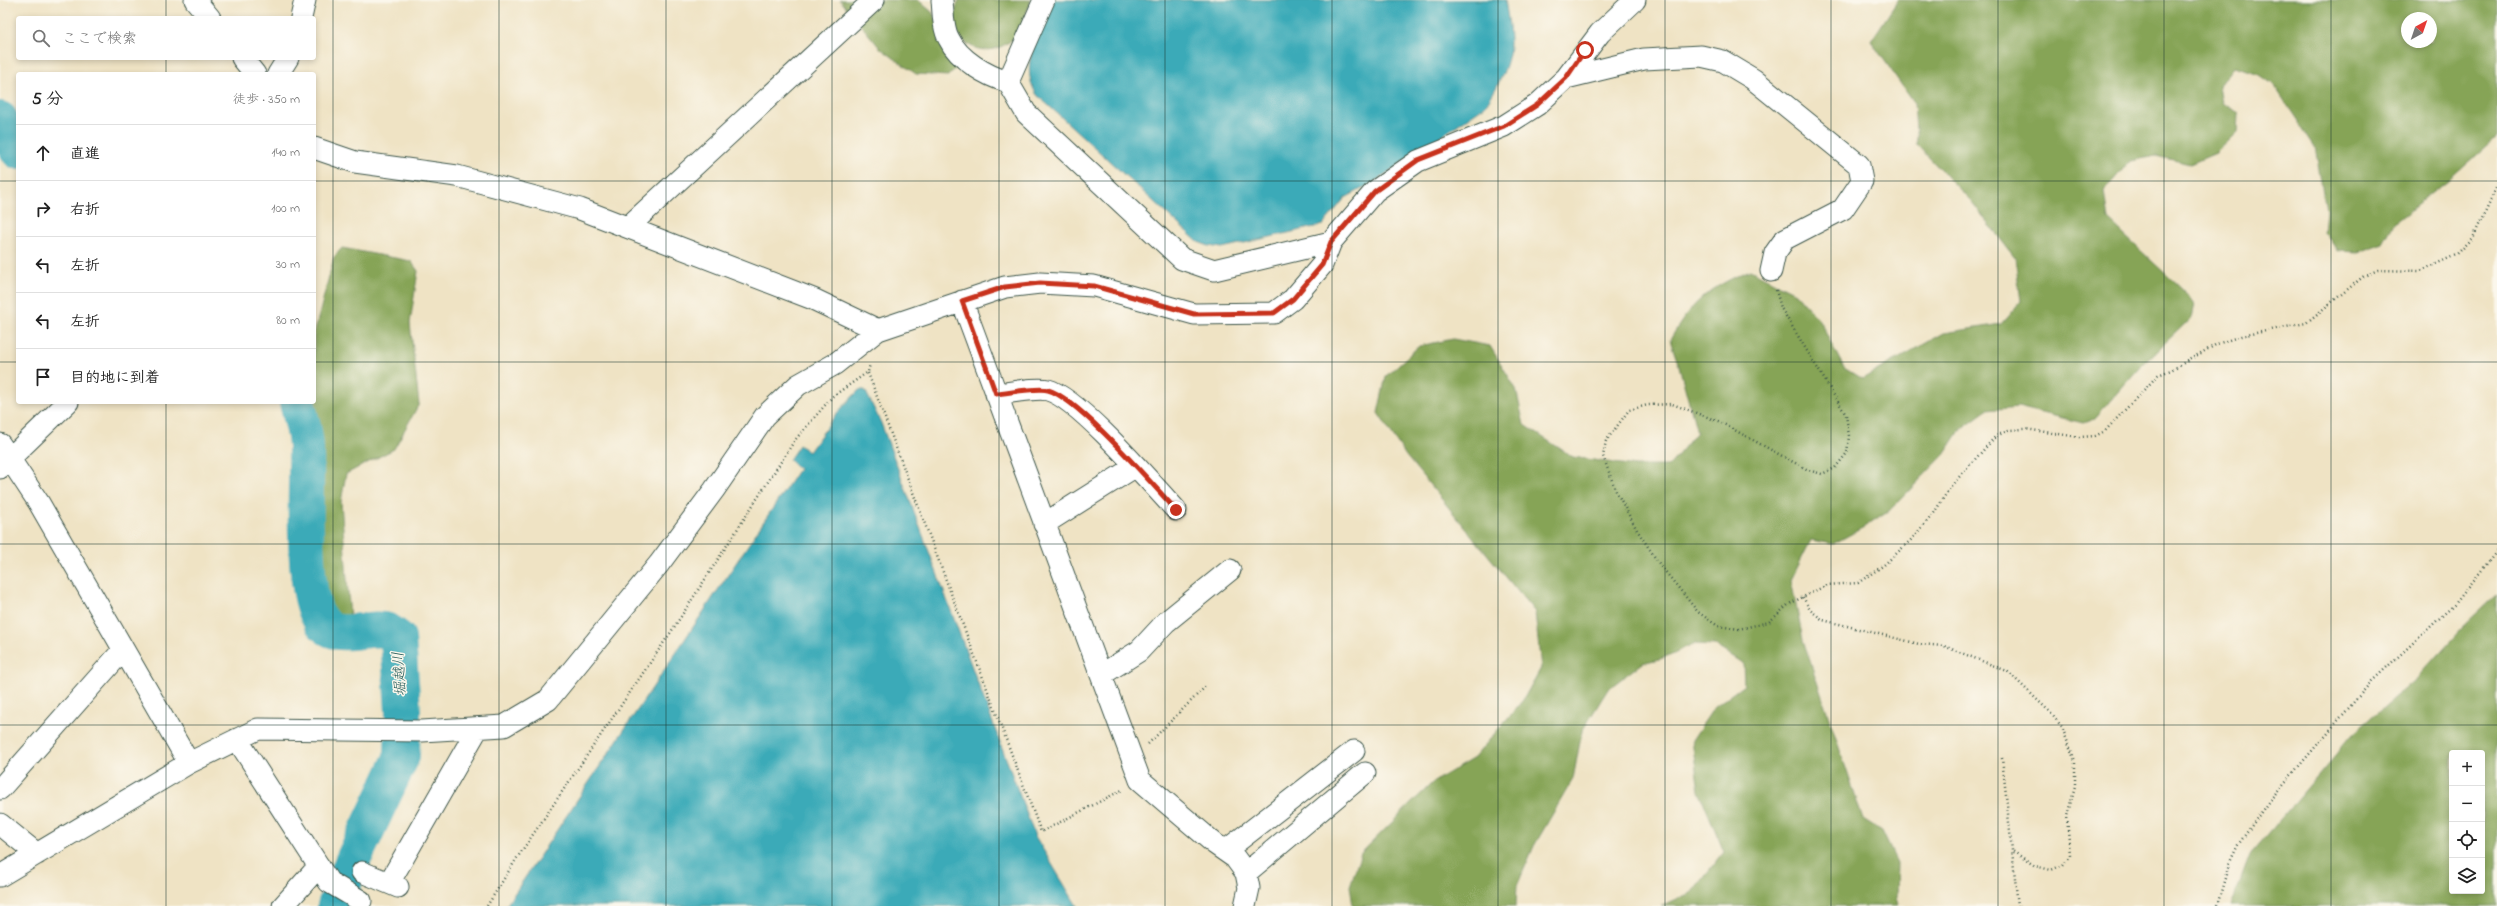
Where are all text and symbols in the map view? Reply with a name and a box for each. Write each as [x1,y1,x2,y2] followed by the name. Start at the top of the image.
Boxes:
[2401,12,2437,48] north arrow
[16,16,316,60] search box
[30,27,52,49] icon: search
[62,28,137,50] text: ここで検索
[1576,41,1594,59] route start
[32,87,63,112] text: 5 分
[233,90,300,109] text: 徒歩 · 350 m
[32,142,54,164] icon: ahead
[70,143,100,165] text: 直進
[272,143,300,162] text: 140 m
[32,198,54,220] icon: right
[70,199,100,221] text: 右折
[271,199,300,218] text: 100 m
[32,254,54,276] icon: left
[70,255,100,277] text: 左折
[276,255,300,274] text: 30 m
[32,310,54,332] icon: left
[70,311,100,333] text: 左折
[276,311,300,330] text: 80 m
[32,366,54,388] icon: arrive
[70,367,160,389] text: 目的地に到着
[1167,501,1185,519] route end
[387,651,413,697] water label: 堀越川
[2449,750,2485,894] map controls
[2449,750,2485,786] button: +
[2449,786,2485,822] button: −
[2449,822,2485,858] button: locate
[2449,858,2485,894] button: layers

